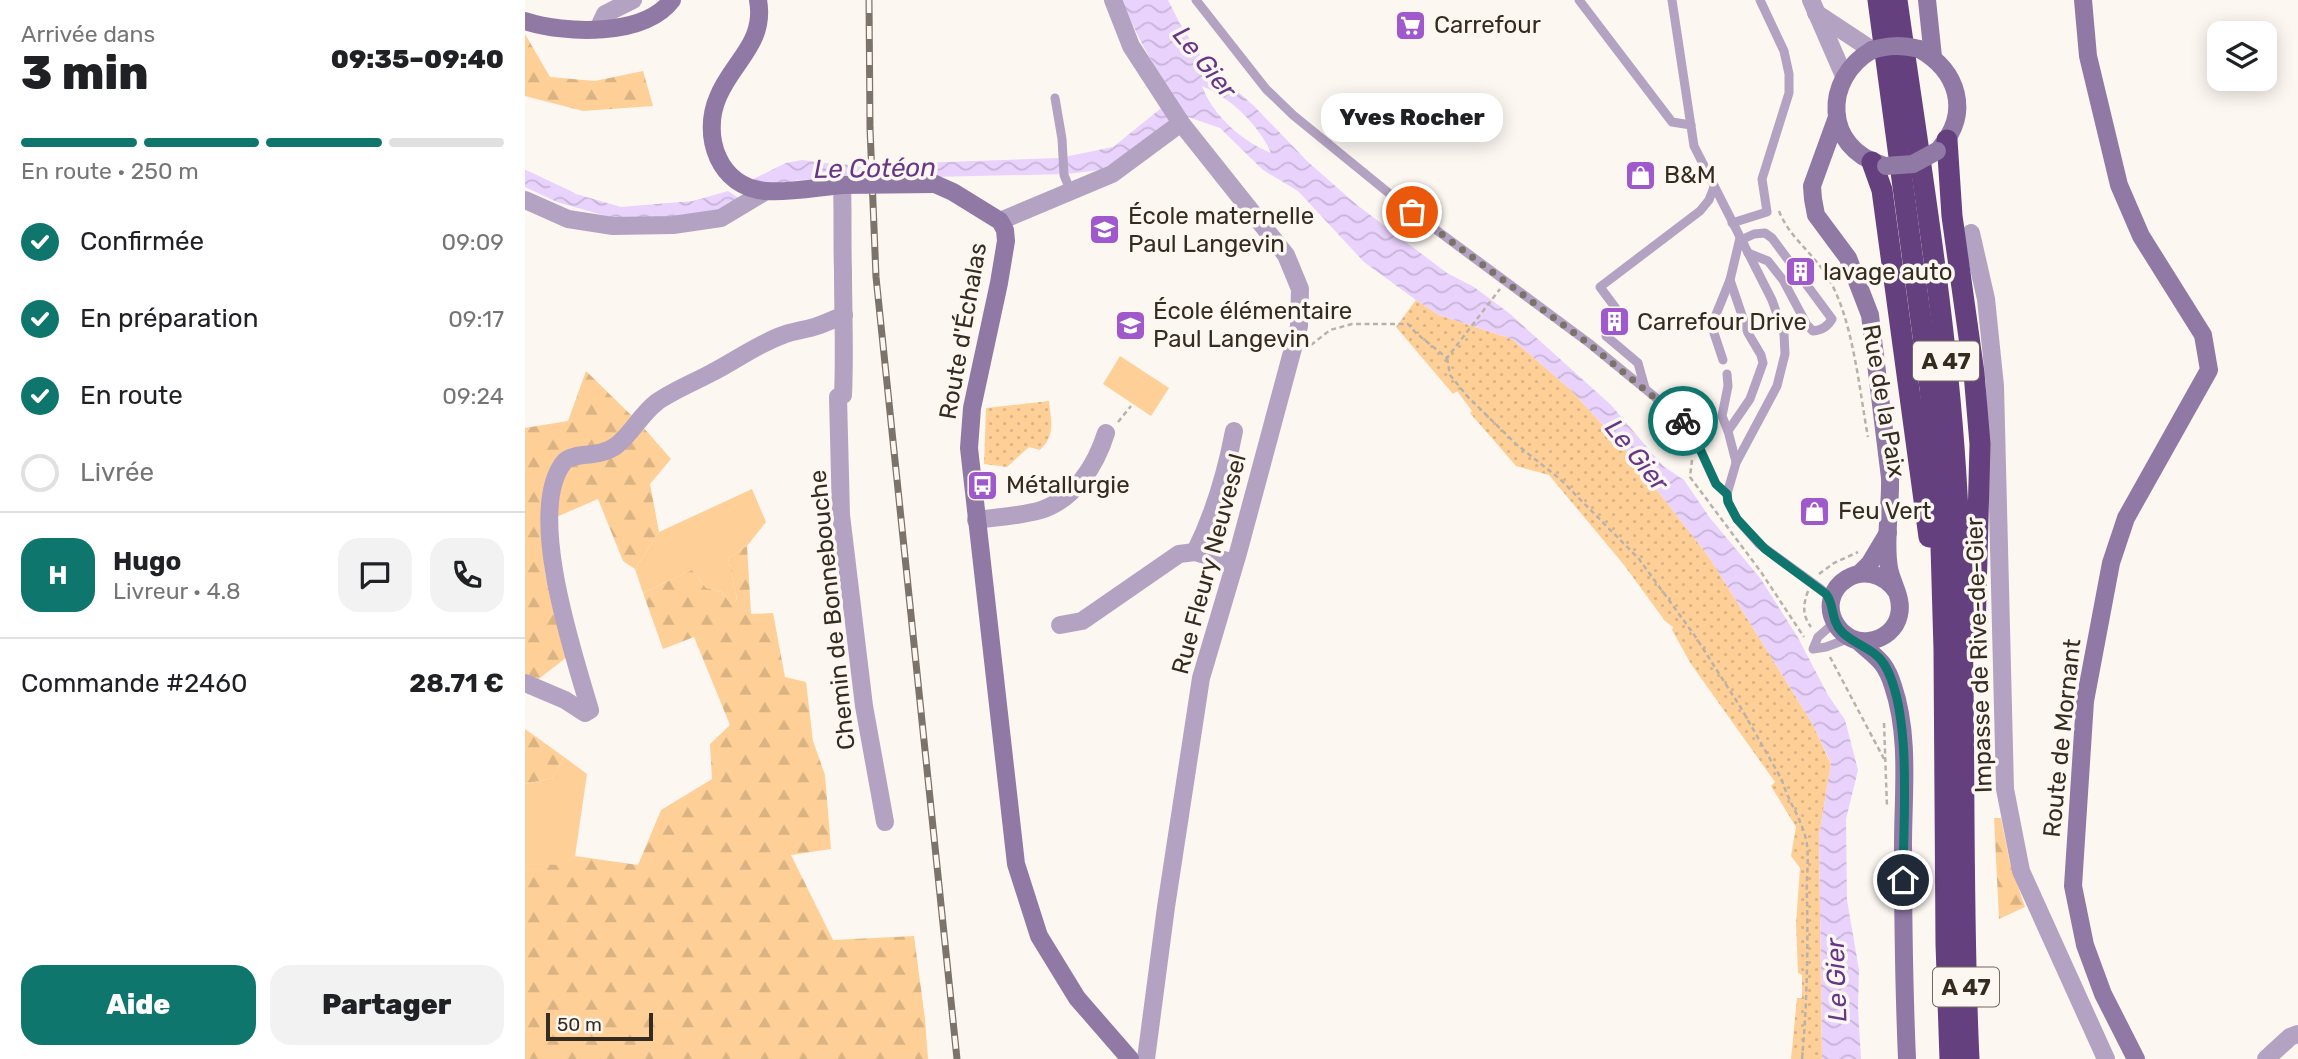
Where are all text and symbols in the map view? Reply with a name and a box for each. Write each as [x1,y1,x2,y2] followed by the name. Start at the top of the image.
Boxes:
[1394,8,1428,42] supermarket icon: Carrefour
[1434,11,1541,39] place label: Carrefour
[21,20,155,48] text: Arrivée dans
[1166,20,1244,105] water label: Le Gier
[2207,21,2277,91] map controls
[2207,21,2277,91] button: layers
[331,44,504,75] text: 09:35–09:40
[21,46,149,101] text: 3 min
[1321,93,1503,142] callout: Yves Rocher
[1339,103,1485,131] text: Yves Rocher
[814,152,936,185] water label: Le Cotéon
[21,157,199,185] text: En route · 250 m
[1624,158,1658,192] shop icon: B&M
[1664,161,1716,189] place label: B&M
[1382,182,1442,242] pin
[1393,193,1431,231] icon: bag
[1128,202,1314,258] place label: École maternelle Paul Langevin
[1088,213,1122,247] school or university icon: École maternelle Paul Langevin
[21,223,59,261] icon: check
[80,226,204,257] text: Confirmée
[442,228,504,256] text: 09:09
[934,240,992,422] street label: Route d'Échalas
[1783,255,1817,289] building icon: lavage auto
[1823,258,1952,286] place label: lavage auto
[1153,297,1352,353] place label: École élémentaire Paul Langevin
[21,300,59,338] icon: check
[80,303,258,334] text: En préparation
[448,305,504,333] text: 09:17
[1597,305,1631,339] building icon: Carrefour Drive
[1113,308,1147,342] school or university icon: École élémentaire Paul Langevin
[1637,308,1807,336] place label: Carrefour Drive
[1857,322,1911,480] street label: Rue de la Paix
[1913,342,1979,380] road number: A 47
[21,377,59,415] icon: check
[80,380,183,411] text: En route
[442,382,504,410] text: 09:24
[1648,386,1718,456] courier
[1664,402,1702,440] icon: bike
[1598,413,1676,498] water label: Le Gier
[1166,451,1252,677] street label: Rue Fleury Neuvesel
[80,457,154,488] text: Livrée
[966,468,1000,502] bus stop icon: Métallurgie
[803,469,861,751] street label: Chemin de Bonnebouche
[1006,471,1130,499] place label: Métallurgie
[1798,494,1832,528] shop icon: Feu Vert
[1838,497,1931,525] place label: Feu Vert
[1960,516,1998,794] street label: Impasse de Rive-de-Gier
[338,538,412,612] button: chat
[430,538,504,612] button: phone
[113,546,181,577] text: Hugo
[48,560,68,591] text: H
[113,577,241,605] text: Livreur · 4.8
[2038,637,2086,839] street label: Route de Mornant
[21,668,247,699] text: Commande #2460
[409,668,504,699] text: 28.71 €
[1873,850,1933,910] pin
[1884,861,1922,899] icon: home
[1820,937,1853,1022] water label: Le Gier
[21,965,256,1045] button: Aide
[270,965,504,1045] button: Partager
[1933,968,1999,1006] road number: A 47
[546,1010,653,1042] scale bar
[557,1013,602,1036] text: 50 m

